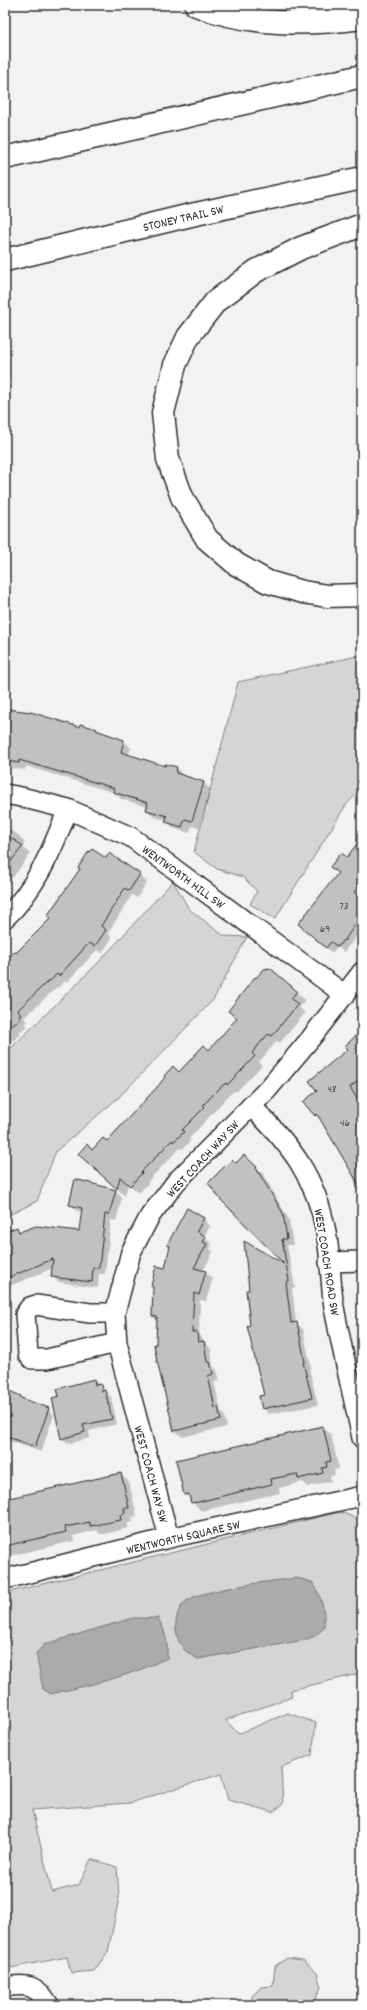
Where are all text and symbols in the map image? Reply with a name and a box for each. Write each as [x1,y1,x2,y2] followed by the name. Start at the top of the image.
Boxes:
[141,201,226,238] street label: STONEY TRAIL SW
[137,841,228,915] street label: WENTWORTH HILL SW
[339,899,349,915] house number: 73
[320,922,330,938] house number: 69
[328,1082,336,1098] house number: 48
[163,1116,245,1203] street label: WEST COACH WAY SW
[340,1116,350,1132] house number: 46
[308,1208,343,1318] street label: WEST COACH ROAD SW
[127,1424,172,1526] street label: WEST COACH WAY SW
[125,1516,243,1561] street label: WENTWORTH SQUARE SW

